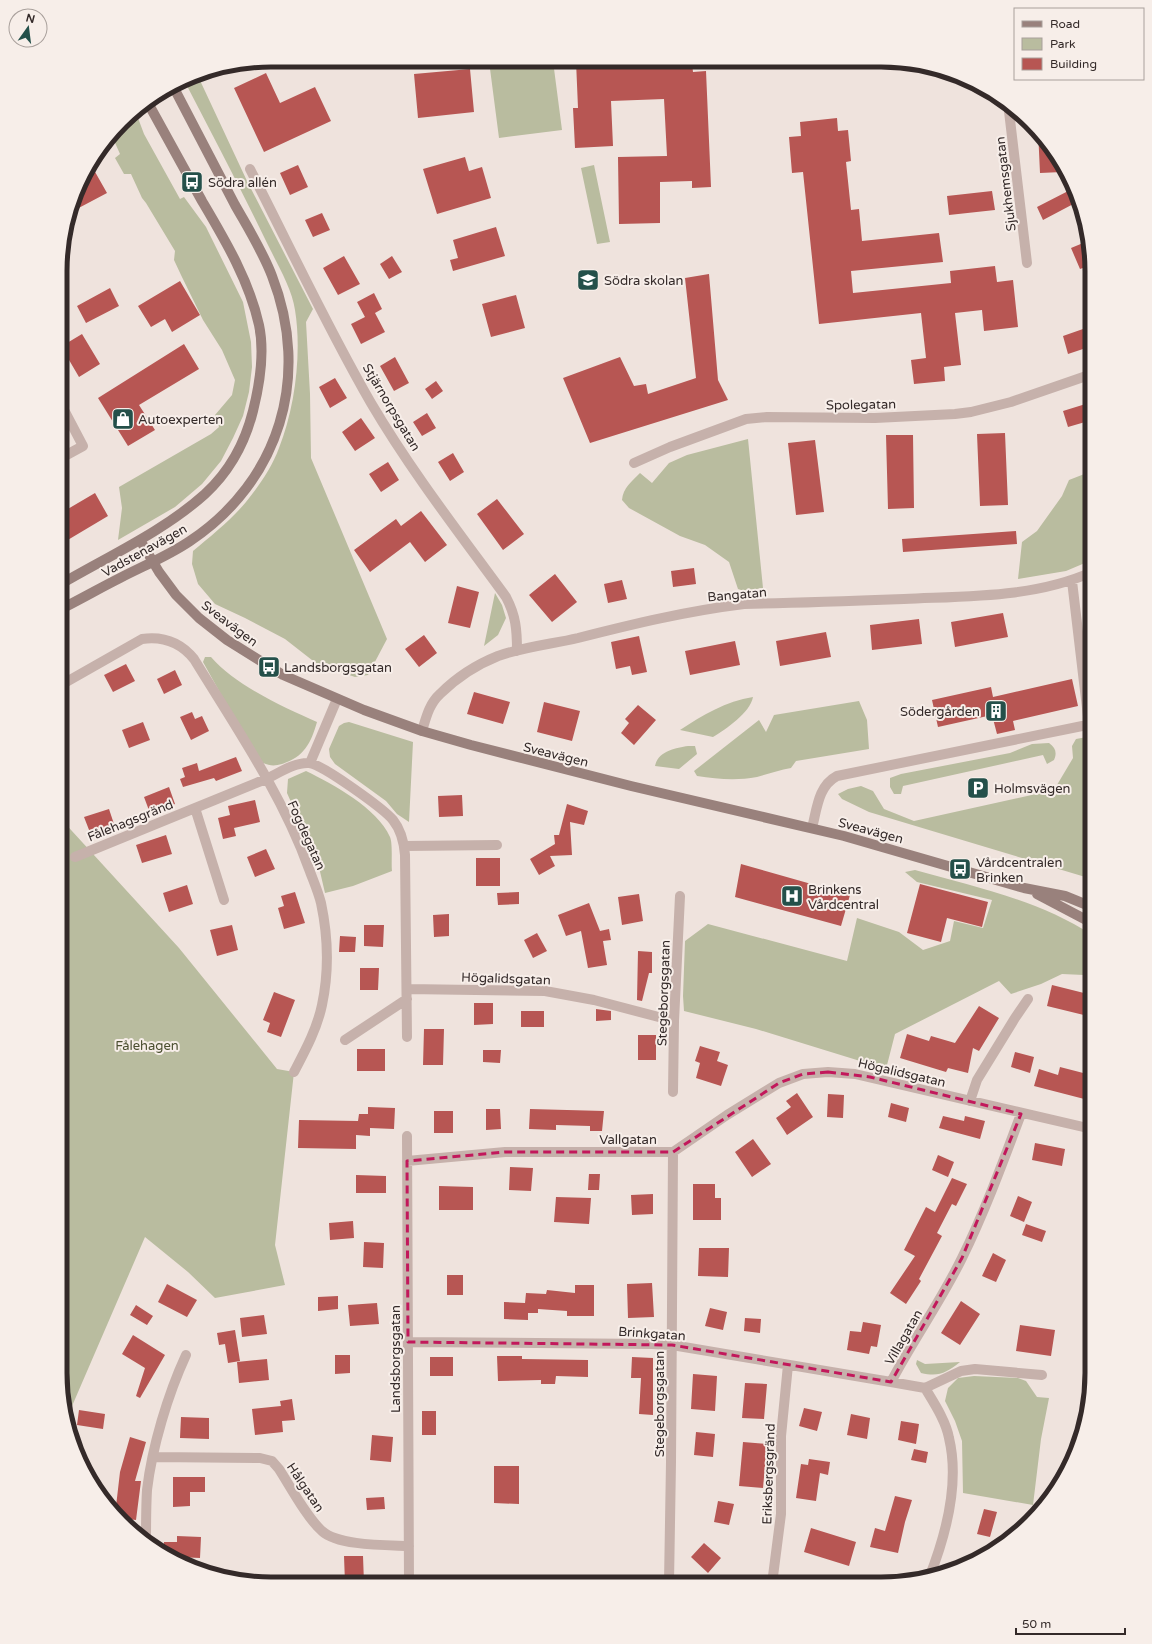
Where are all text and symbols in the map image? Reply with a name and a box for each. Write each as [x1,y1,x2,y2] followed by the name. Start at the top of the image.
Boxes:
[8,8,48,48] north arrow
[1014,8,1144,80] legend
[24,11,36,26] text: N
[1050,17,1080,31] text: Road
[1050,37,1076,51] text: Park
[1050,57,1097,71] text: Building
[992,136,1020,232] street label: Sjukhemsgatan
[179,169,205,195] bus stop icon: Södra allén
[208,175,277,191] place label: Södra allén
[575,267,601,293] school or university icon: Södra skolan
[604,273,683,289] place label: Södra skolan
[359,361,424,454] street label: Stjärnorpsgatan
[826,396,896,414] street label: Spolegatan
[110,406,136,432] shop icon: Autoexperten
[138,412,223,428] place label: Autoexperten
[99,521,190,581] street label: Vadstenavägen
[707,584,768,606] street label: Bangatan
[198,597,261,650] street label: Sveavägen
[256,654,282,680] bus stop icon: Landsborgsgatan
[284,660,392,676] place label: Landsborgsgatan
[983,698,1009,724] building icon: Södergården
[900,704,980,720] place label: Södergården
[522,739,590,771] street label: Sveavägen
[965,775,991,801] parking icon: Holmsvägen
[994,781,1071,797] place label: Holmsvägen
[85,796,176,845] street label: Fålehagsgränd
[284,798,329,873] street label: Fogdegatan
[837,815,905,847] street label: Sveavägen
[976,855,1062,886] place label: Vårdcentralen Brinken
[947,856,973,882] bus stop icon: Vårdcentralen Brinken
[808,882,879,913] place label: Brinkens Vårdcentral
[779,883,805,909] hospital icon: Brinkens Vårdcentral
[654,940,674,1046] street label: Stegeborgsgatan
[461,969,551,989] street label: Högalidsgatan
[115,1038,179,1054] park label: Fålehagen
[856,1055,947,1091] street label: Högalidsgatan
[599,1132,657,1148] street label: Vallgatan
[388,1305,404,1413] street label: Landsborgsgatan
[882,1307,926,1368] street label: Villagatan
[618,1324,686,1344] street label: Brinkgatan
[652,1351,668,1457] street label: Stegeborgsgatan
[759,1423,779,1525] street label: Eriksbergsgränd
[283,1460,327,1515] street label: Hålgatan
[1016,1610,1125,1636] scale bar
[1022,1617,1051,1631] text: 50 m

